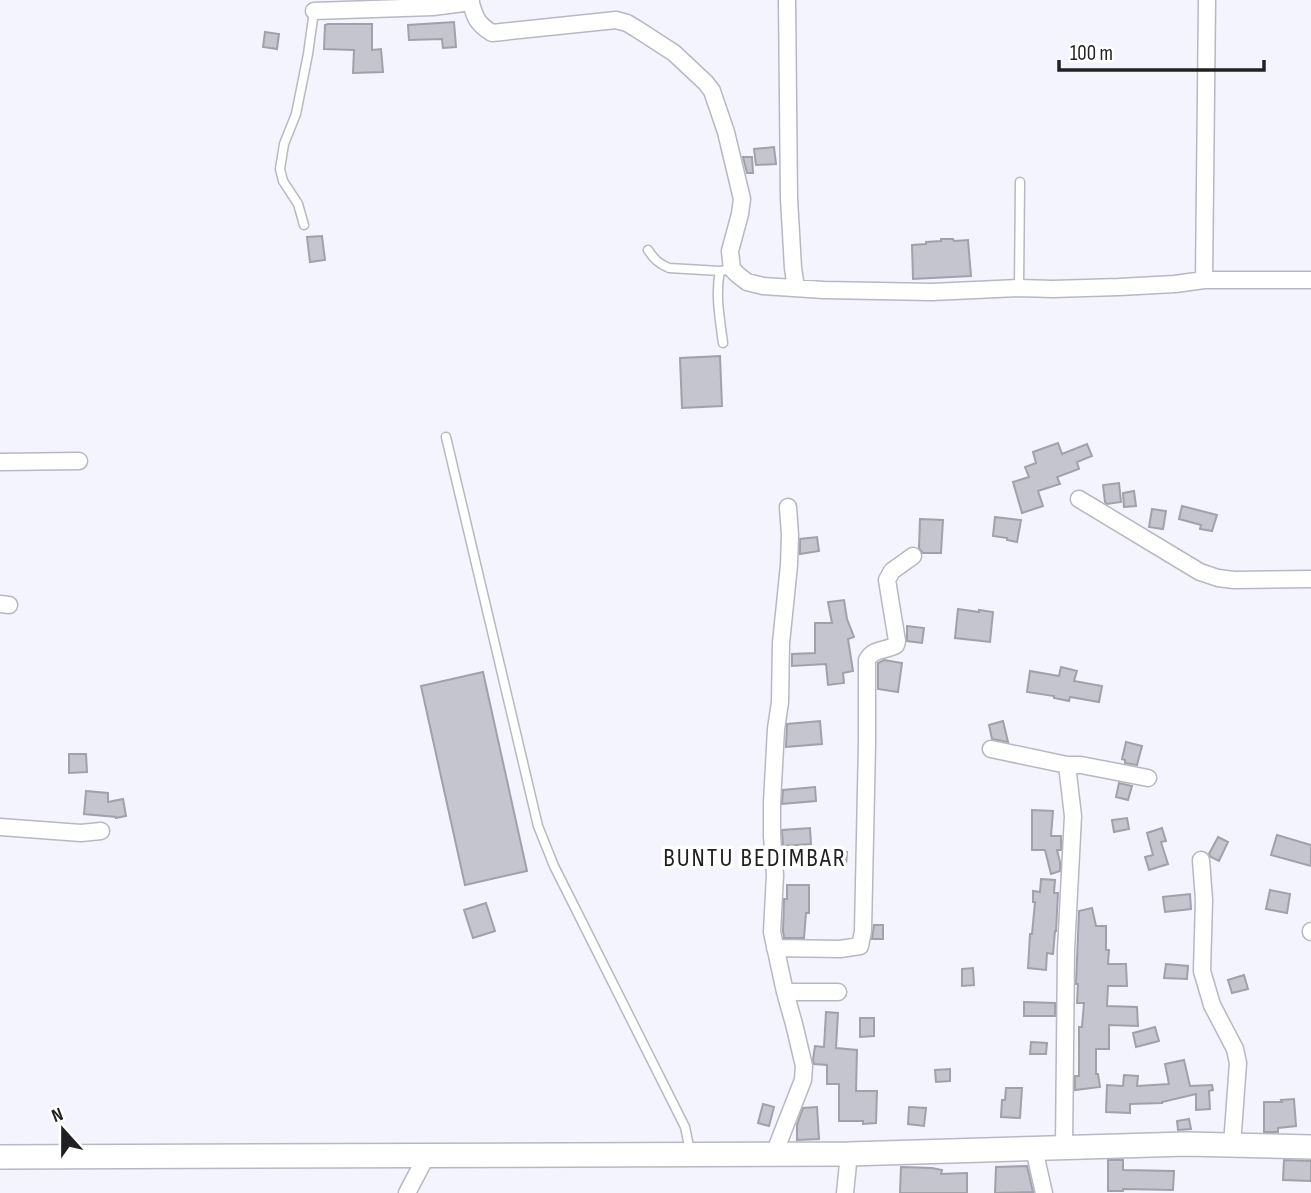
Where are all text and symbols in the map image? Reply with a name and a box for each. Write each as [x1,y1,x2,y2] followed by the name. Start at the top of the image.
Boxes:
[1059,28,1264,72] scale bar
[1070,41,1113,66] text: 100 m
[663,843,847,874] district label: BUNTU BEDIMBAR
[28,1095,98,1165] north arrow
[49,1103,66,1128] text: N

